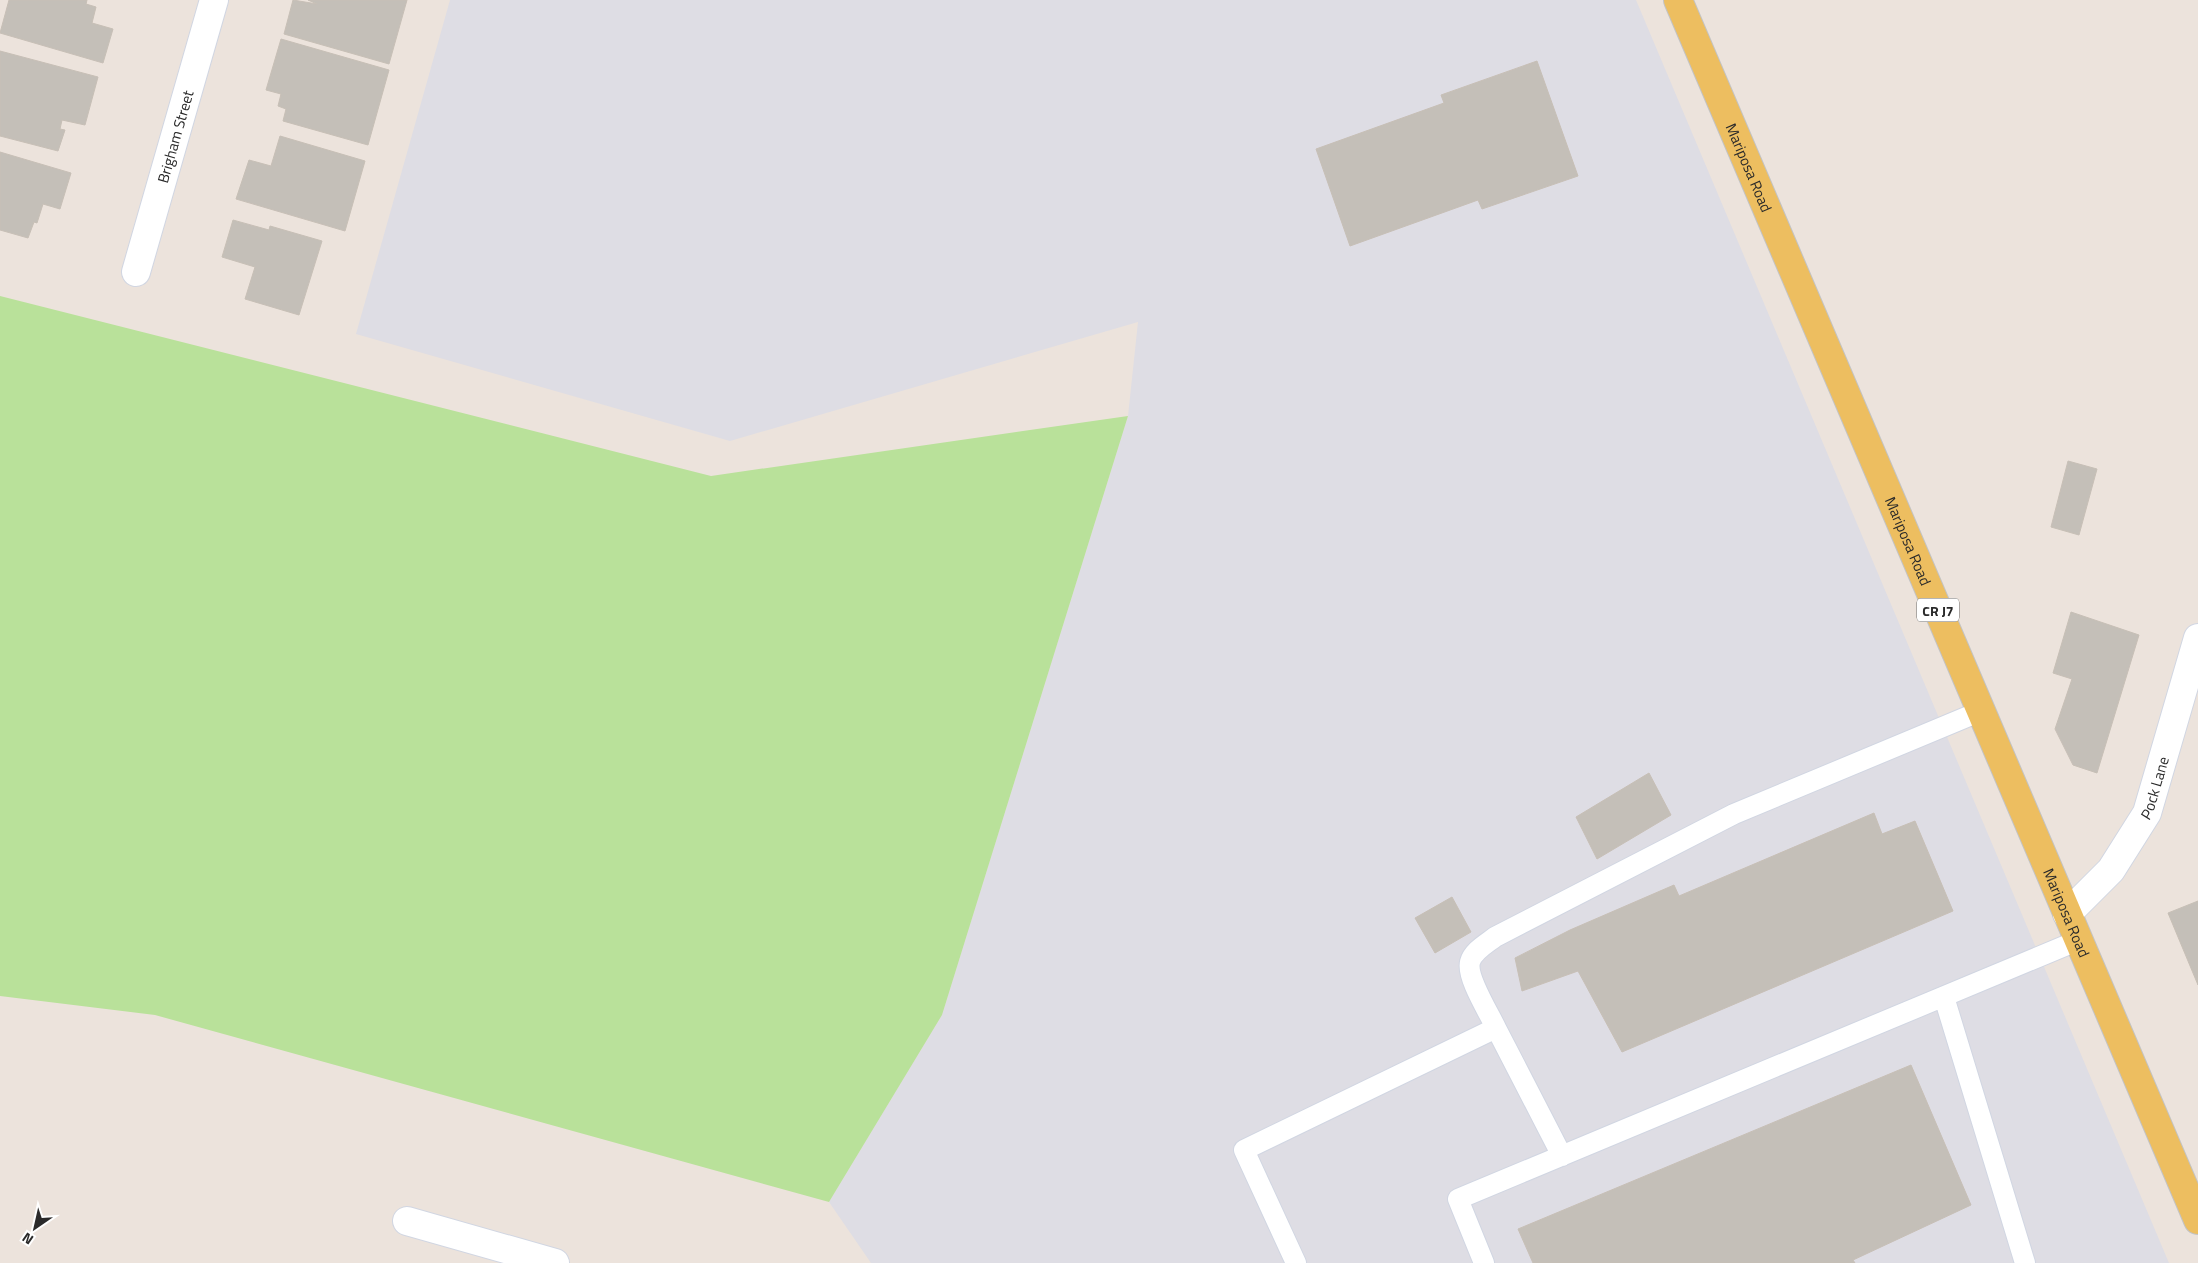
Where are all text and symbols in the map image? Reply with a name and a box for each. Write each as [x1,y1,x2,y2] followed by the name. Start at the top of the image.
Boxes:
[151,87,199,186] street label: Brigham Street
[1720,119,1779,216] street label: Mariposa Road
[1879,493,1938,589] street label: Mariposa Road
[1917,598,1959,622] road number: CR J7
[2134,754,2174,824] street label: Pock Lane
[2038,864,2096,961] street label: Mariposa Road
[10,1203,60,1253] north arrow
[18,1228,37,1251] text: N

